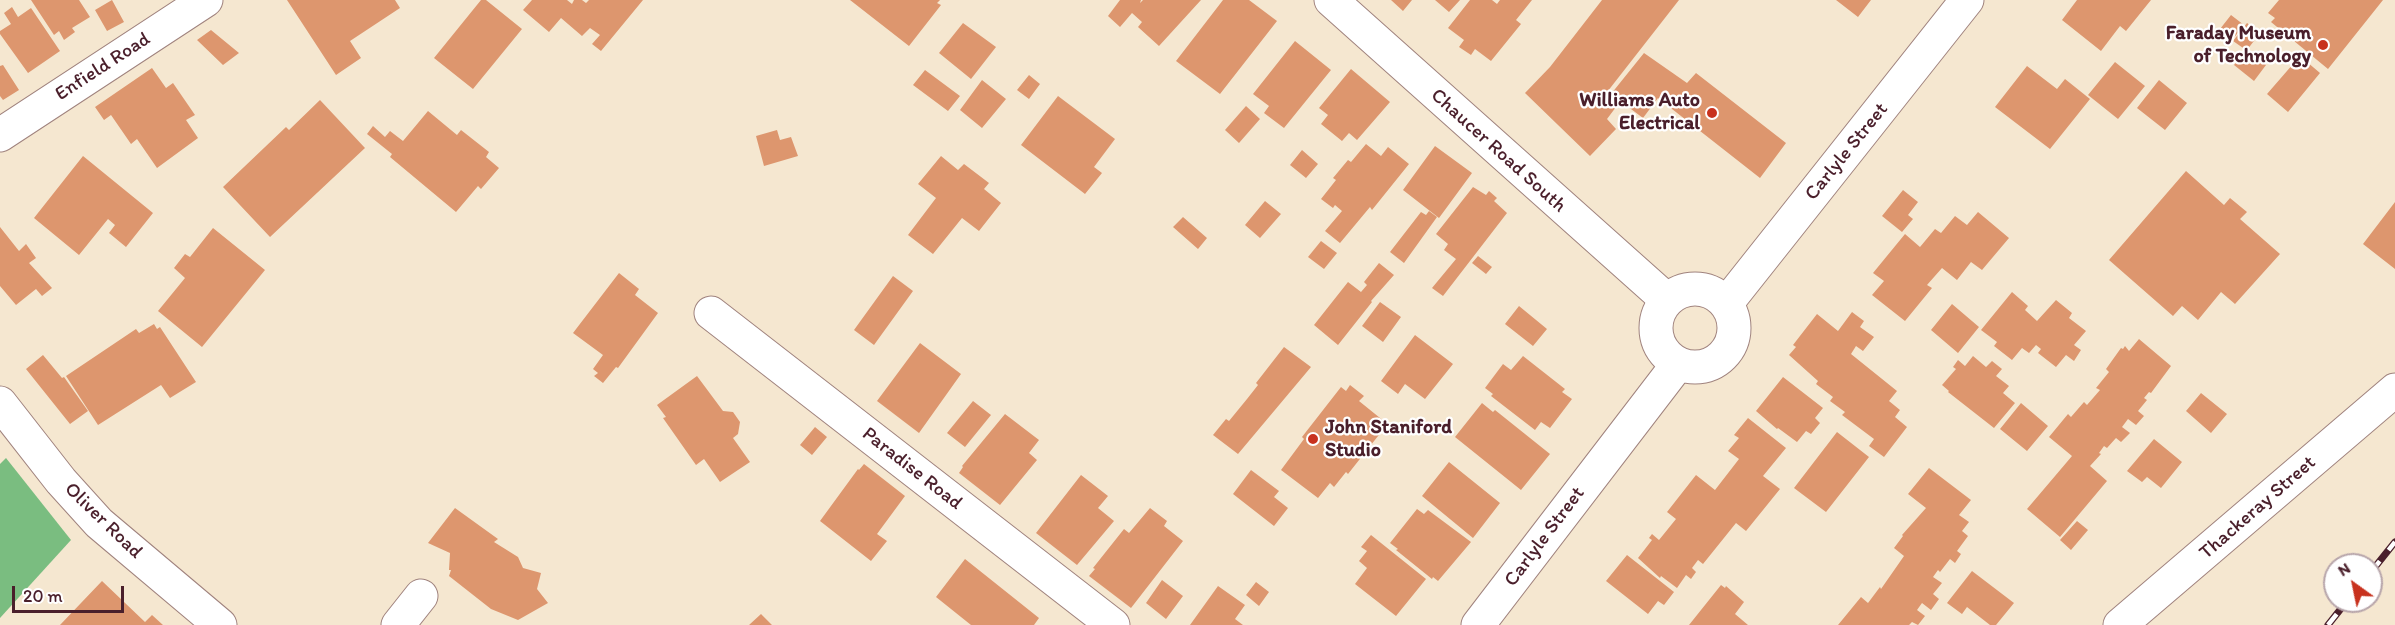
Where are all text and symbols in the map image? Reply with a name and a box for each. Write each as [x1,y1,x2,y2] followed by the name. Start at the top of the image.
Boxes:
[2166,22,2311,69] place label: Faraday Museum of Technology
[51,27,155,107] street label: Enfield Road
[2316,38,2330,52] marker: Faraday Museum of Technology
[1425,84,1571,218] street label: Chaucer Road South
[1579,89,1700,136] place label: Williams Auto Electrical
[1800,98,1894,206] street label: Carlyle Street
[1705,106,1719,120] marker: Williams Auto Electrical
[1325,416,1452,463] place label: John Staniford Studio
[857,422,967,516] street label: Paradise Road
[1306,432,1320,446] marker: John Staniford Studio
[2195,451,2321,565] street label: Thackeray Street
[59,478,147,564] street label: Oliver Road
[1500,482,1590,592] street label: Carlyle Street
[2323,553,2383,613] north arrow
[2334,558,2354,580] text: N
[15,574,128,612] scale bar
[23,585,63,607] text: 20 m

